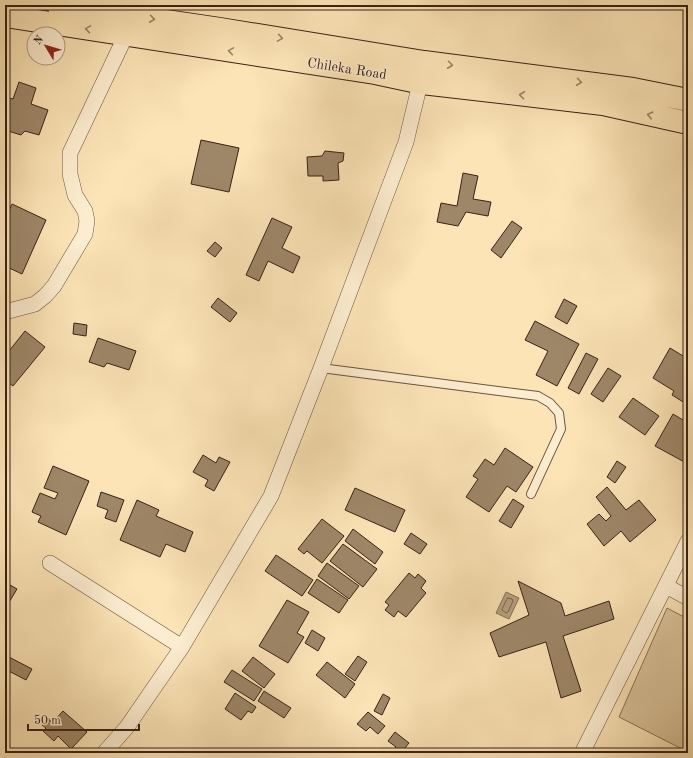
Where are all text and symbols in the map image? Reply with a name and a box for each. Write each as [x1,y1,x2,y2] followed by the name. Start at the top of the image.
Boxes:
[149,14,155,23] one-way arrow
[85,25,91,34] one-way arrow
[26,26,66,66] north arrow
[32,34,47,47] text: N
[277,34,283,42] one-way arrow
[228,47,234,56] one-way arrow
[306,56,388,82] street label: Chileka Road
[447,60,453,69] one-way arrow
[576,77,582,86] one-way arrow
[519,90,525,99] one-way arrow
[647,111,653,119] one-way arrow
[28,706,139,732] scale bar
[34,714,61,727] text: 50 m

